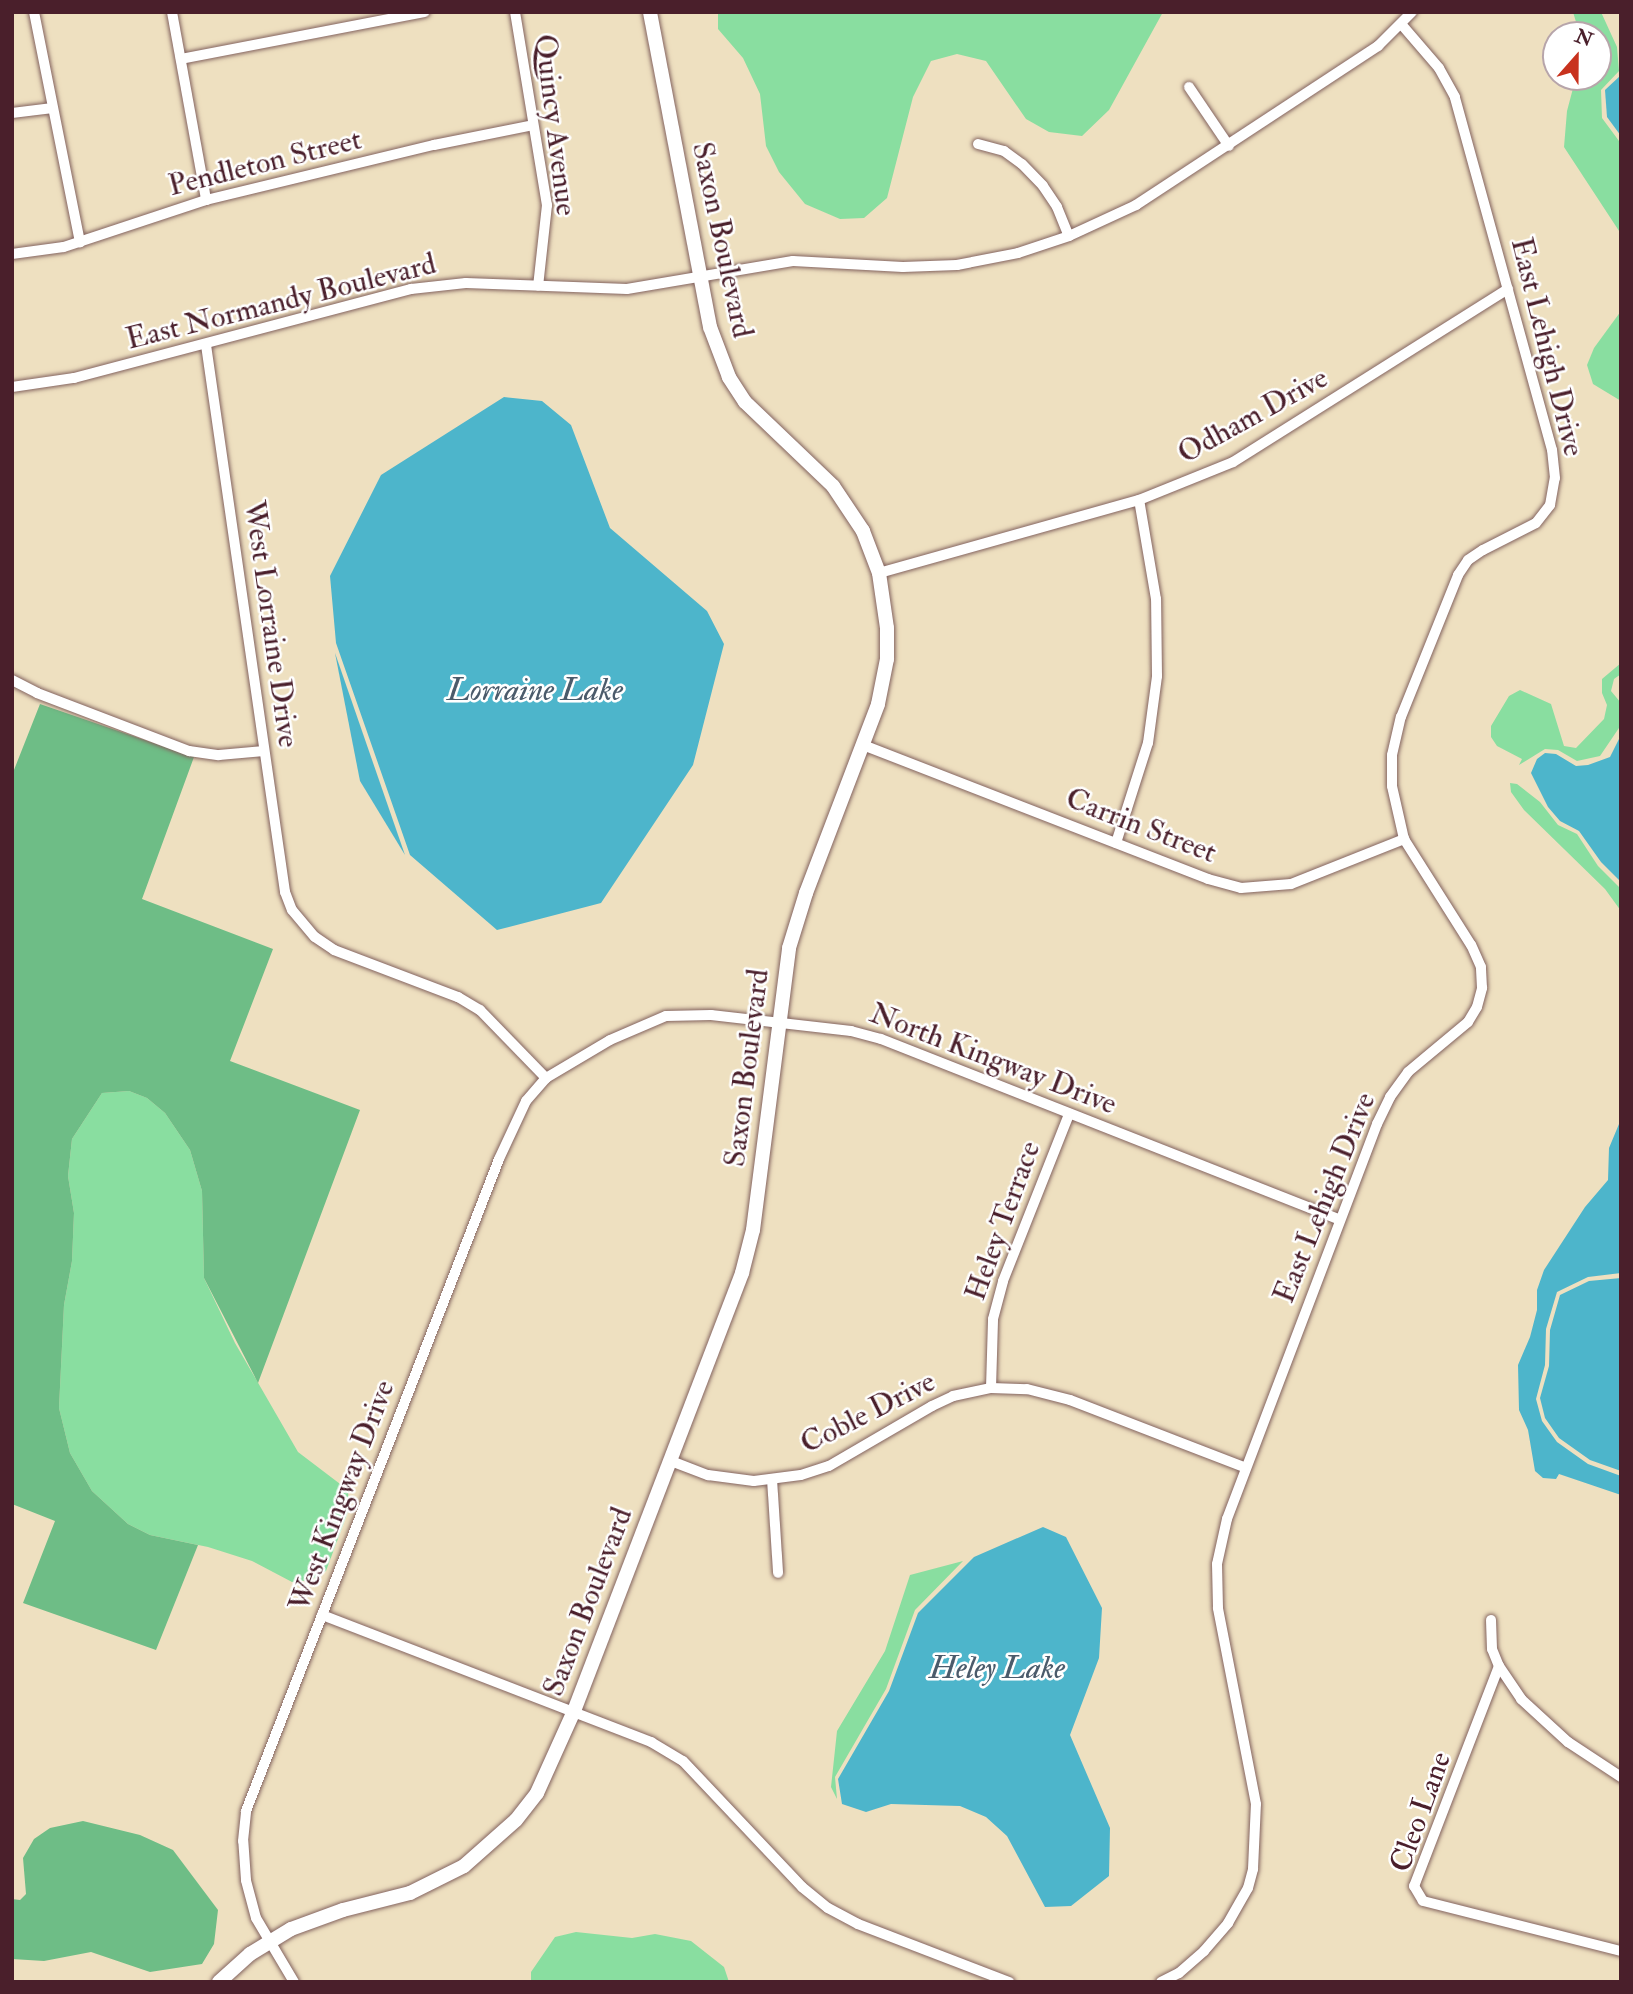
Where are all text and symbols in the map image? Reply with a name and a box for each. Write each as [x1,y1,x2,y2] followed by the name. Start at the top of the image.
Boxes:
[1542,21,1612,91] north arrow
[1572,24,1596,53] text: N
[526,32,584,218] street label: Quincy Avenue
[165,122,365,204] street label: Pendleton Street
[684,139,760,341] street label: Saxon Boulevard
[1502,234,1592,460] street label: East Lehigh Drive
[122,246,440,358] street label: East Normandy Boulevard
[1172,360,1334,472] street label: Odham Drive
[236,498,306,750] street label: West Lorraine Drive
[447,671,623,709] water label: Lorraine Lake
[1061,781,1221,871] street label: Carrin Street
[717,967,777,1169] street label: Saxon Boulevard
[865,995,1121,1123] street label: North Kingway Drive
[1266,1088,1384,1308] street label: East Lehigh Drive
[958,1136,1048,1306] street label: Heley Terrace
[795,1364,941,1462] street label: Coble Drive
[281,1375,403,1617] street label: West Kingway Drive
[536,1503,640,1701] street label: Saxon Boulevard
[929,1649,1065,1687] water label: Heley Lake
[1383,1747,1459,1877] street label: Cleo Lane

